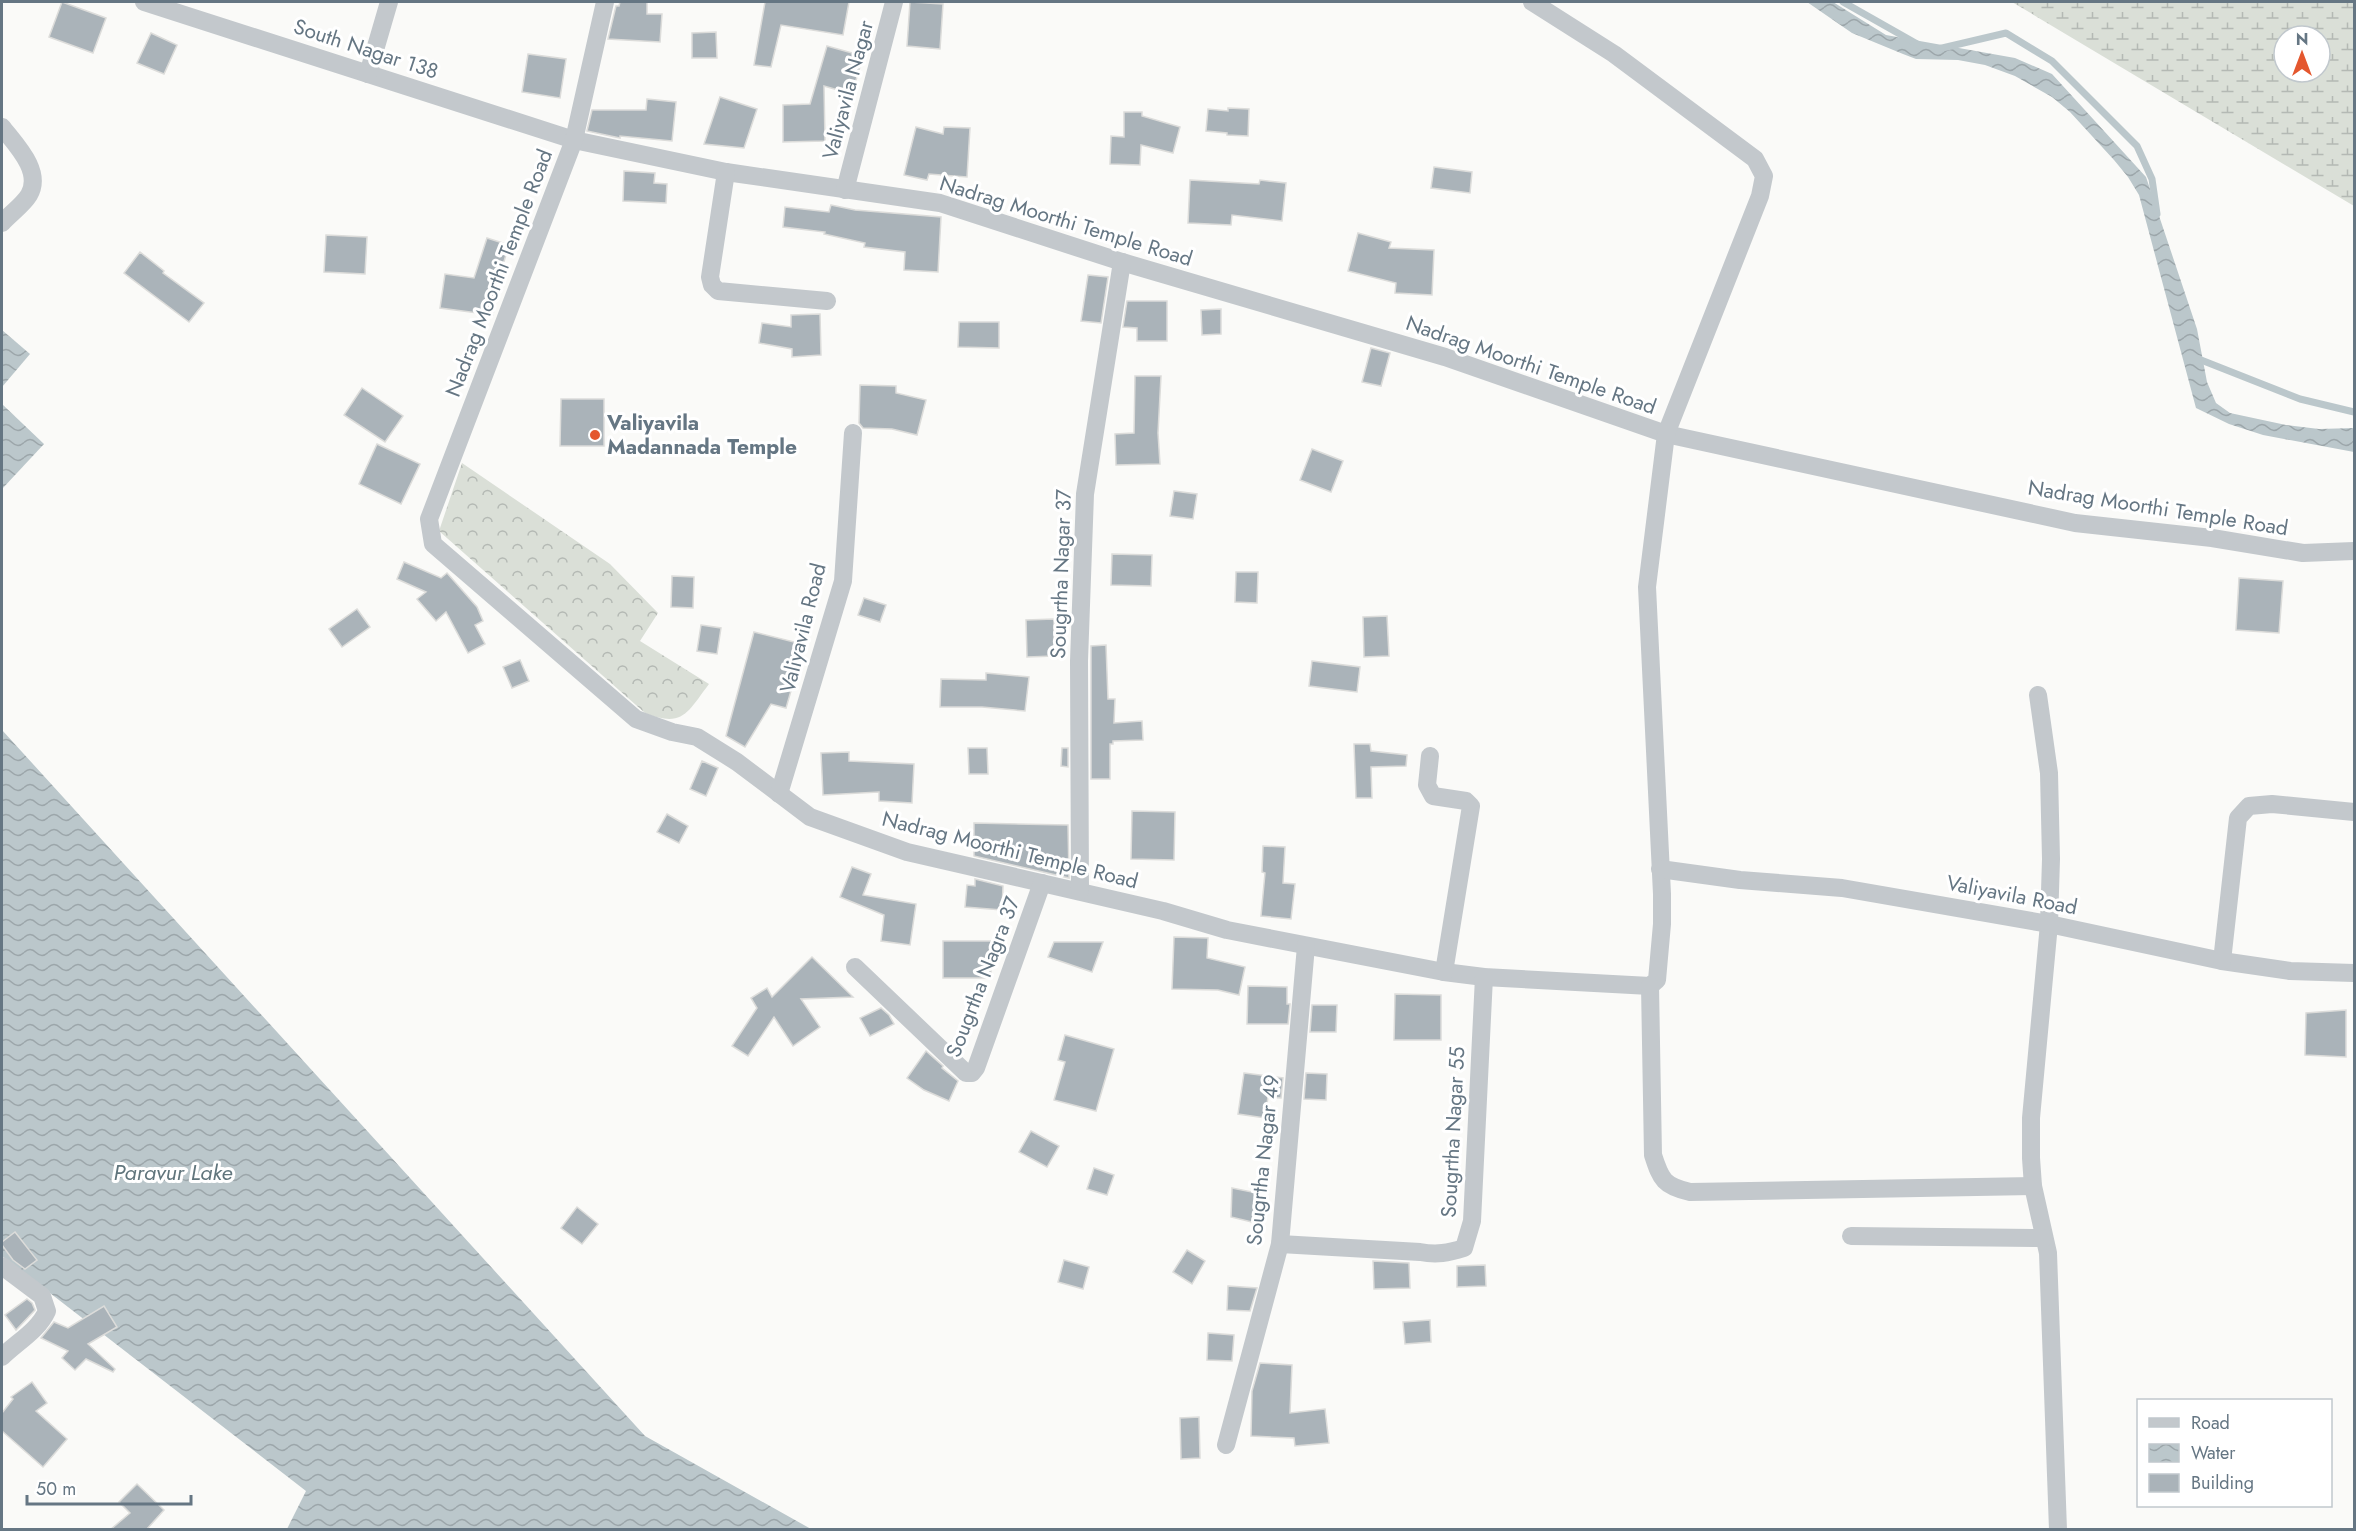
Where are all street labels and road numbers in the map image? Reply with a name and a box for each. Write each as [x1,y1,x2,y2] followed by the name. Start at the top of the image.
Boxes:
[290,11,442,87] street label: South Nagar 138
[815,16,881,163] street label: Valiyavila Nagar
[438,145,560,401] street label: Nadrag Moorthi Temple Road
[936,168,1196,274] street label: Nadrag Moorthi Temple Road
[1402,308,1660,422] street label: Nadrag Moorthi Temple Road
[2026,473,2290,543] street label: Nadrag Moorthi Temple Road
[1043,489,1079,659] street label: Sougrtha Nagar 37
[772,560,834,696] street label: Valiyavila Road
[879,804,1141,896] street label: Nadrag Moorthi Temple Road
[1944,868,2080,922] street label: Valiyavila Road
[939,892,1027,1062] street label: Sougrtha Nagra 37
[1434,1046,1472,1218] street label: Sougrtha Nagar 55
[1239,1073,1287,1247] street label: Sougrtha Nagar 49

